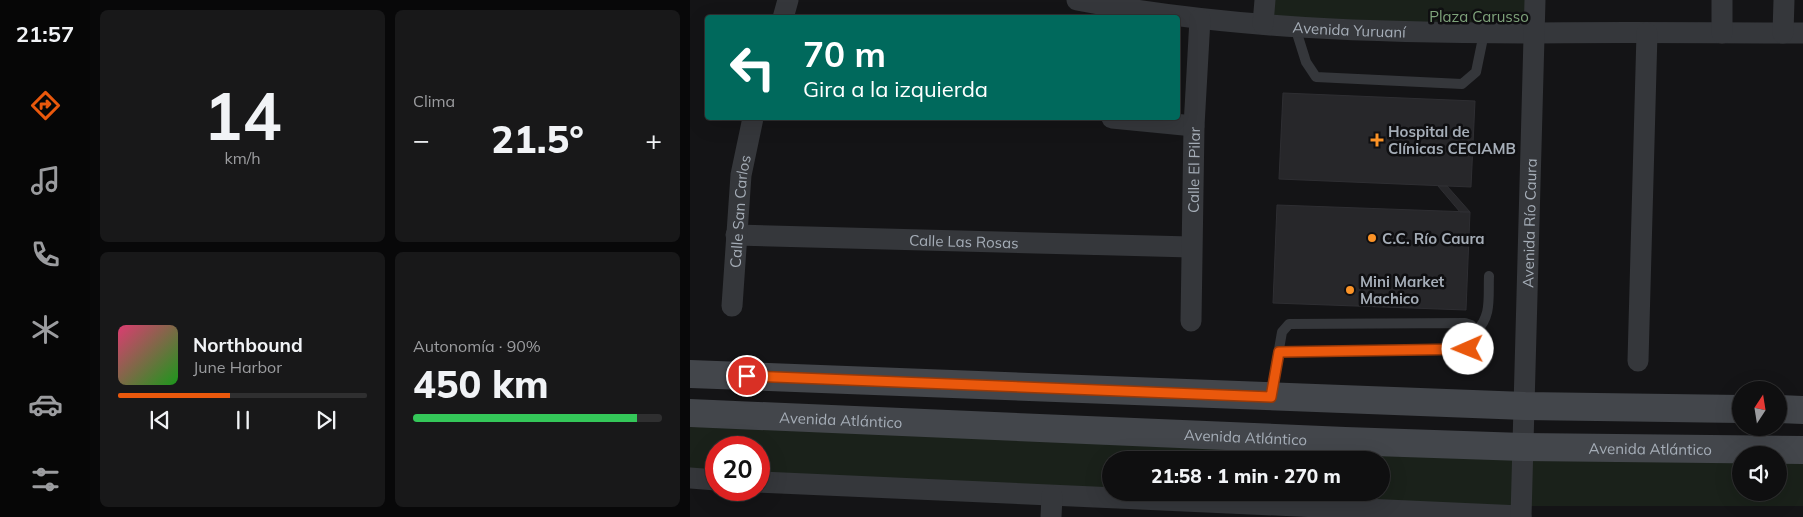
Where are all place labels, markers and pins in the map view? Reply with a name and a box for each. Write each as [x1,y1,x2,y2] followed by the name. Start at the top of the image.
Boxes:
[1388,122,1516,158] place label: Hospital de Clínicas CECIAMB
[1370,133,1384,147] marker: Hospital de Clínicas CECIAMB
[1382,229,1485,248] place label: C.C. Río Caura
[1366,232,1378,244] marker: C.C. Río Caura
[1360,272,1445,308] place label: Mini Market Machico
[1344,284,1356,296] marker: Mini Market Machico
[726,355,768,397] pin

